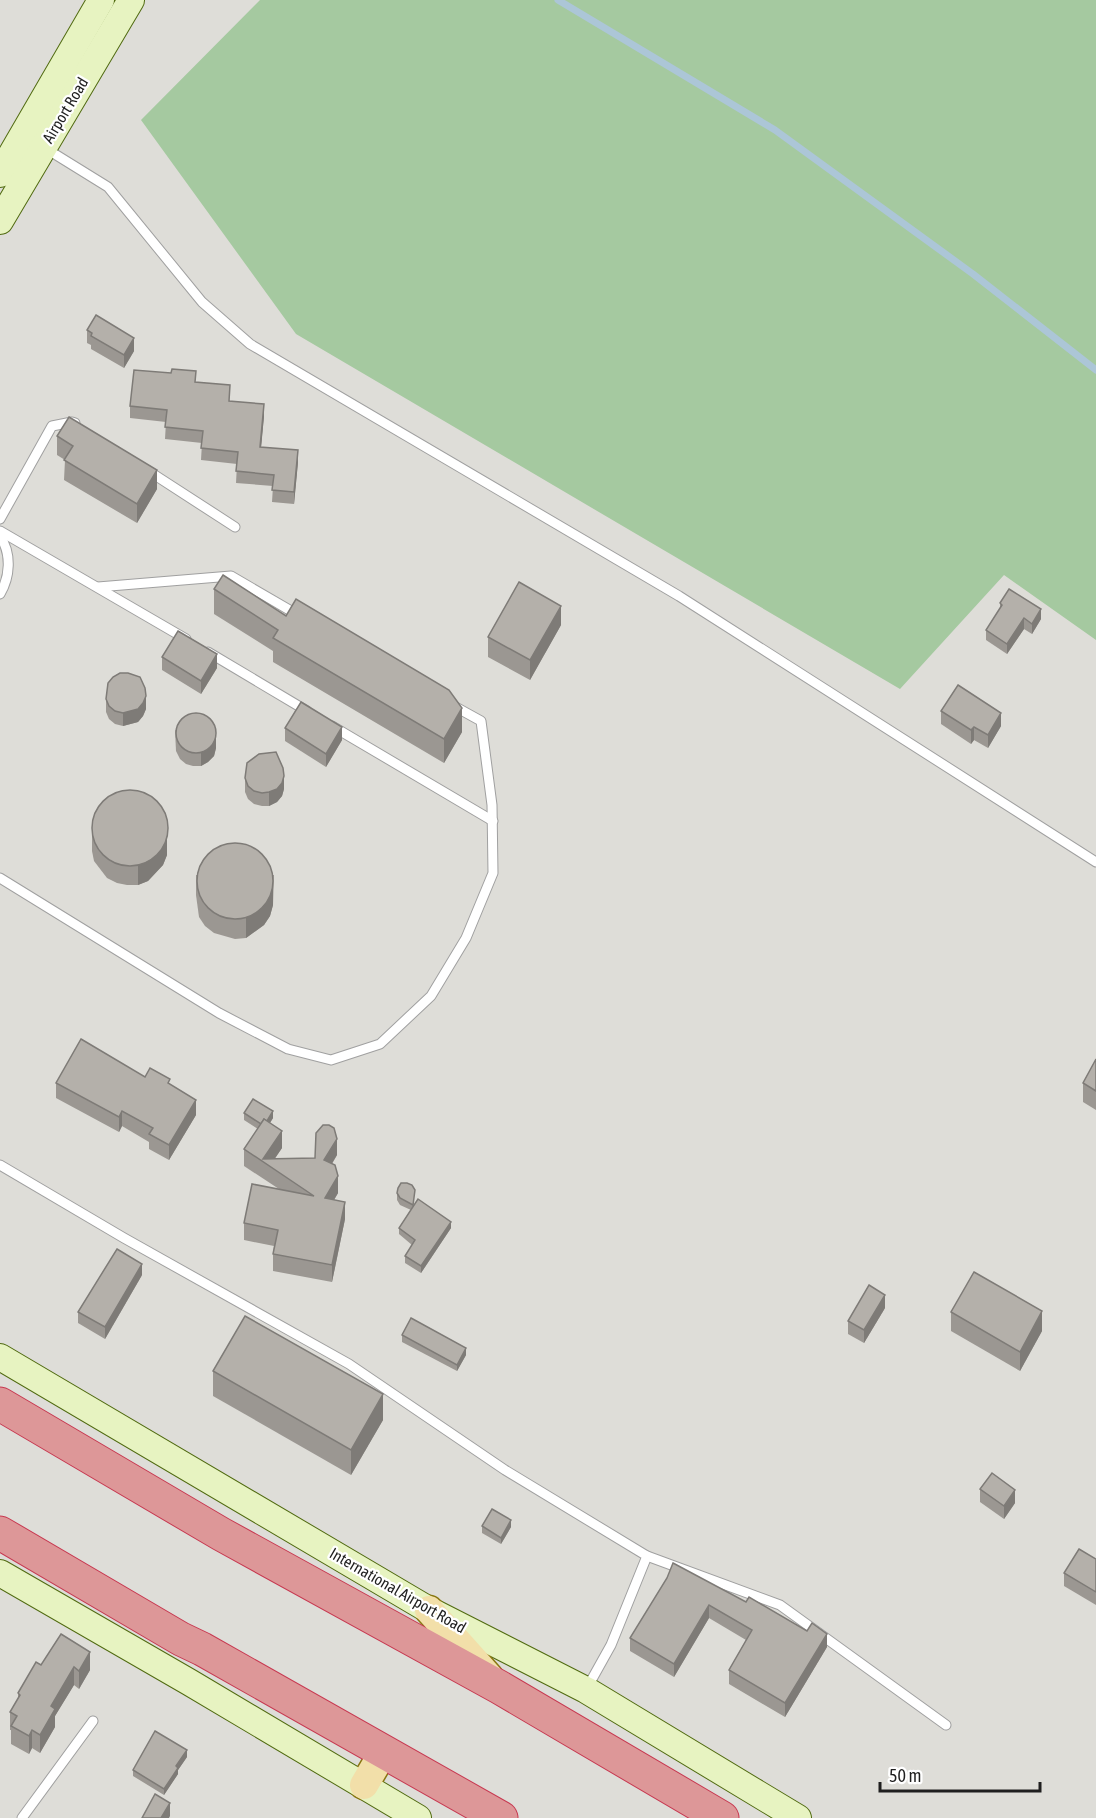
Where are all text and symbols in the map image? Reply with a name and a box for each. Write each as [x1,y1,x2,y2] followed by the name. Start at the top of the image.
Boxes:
[38,74,92,147] street label: Airport Road
[326,1544,469,1637] street label: International Airport Road
[880,1755,1040,1793] scale bar
[889,1765,921,1786] text: 50 m

